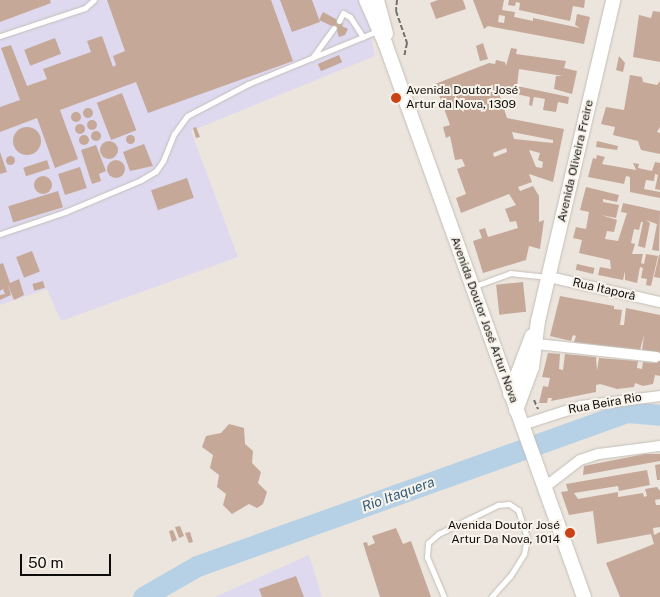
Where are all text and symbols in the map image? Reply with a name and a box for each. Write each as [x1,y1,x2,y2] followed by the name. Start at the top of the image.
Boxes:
[406,84,518,112] place label: Avenida Doutor José Artur da Nova, 1309
[390,92,402,104] marker: Avenida Doutor José Artur da Nova, 1309
[555,98,597,224] street label: Avenida Oliveira Freire
[447,235,521,405] street label: Avenida Doutor José Artur Nova
[571,276,637,304] street label: Rua Itaporâ
[567,390,643,418] street label: Rua Beira Rio
[359,473,437,515] water label: Rio Itaquera
[448,519,560,547] place label: Avenida Doutor José Artur Da Nova, 1014
[564,527,576,539] marker: Avenida Doutor José Artur Da Nova, 1014
[22,544,114,576] scale bar
[28,554,63,571] text: 50 m

